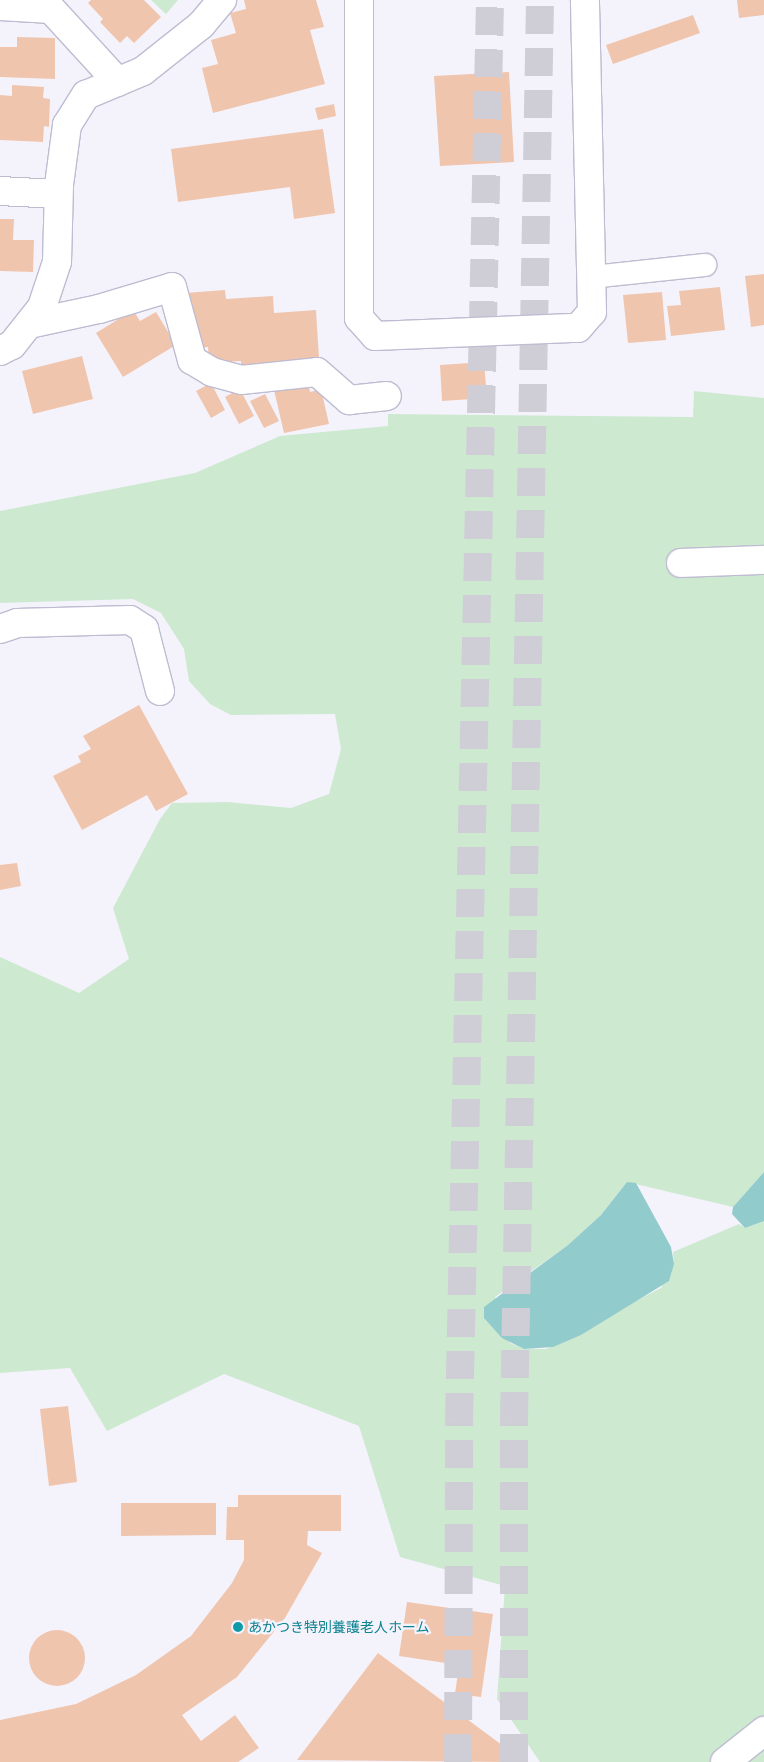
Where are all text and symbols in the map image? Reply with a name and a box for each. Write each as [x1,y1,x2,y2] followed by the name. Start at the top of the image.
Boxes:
[248,1619,430,1635] place label: あかつき特別養護老人ホーム
[232,1621,244,1633] marker: あかつき特別養護老人ホーム

